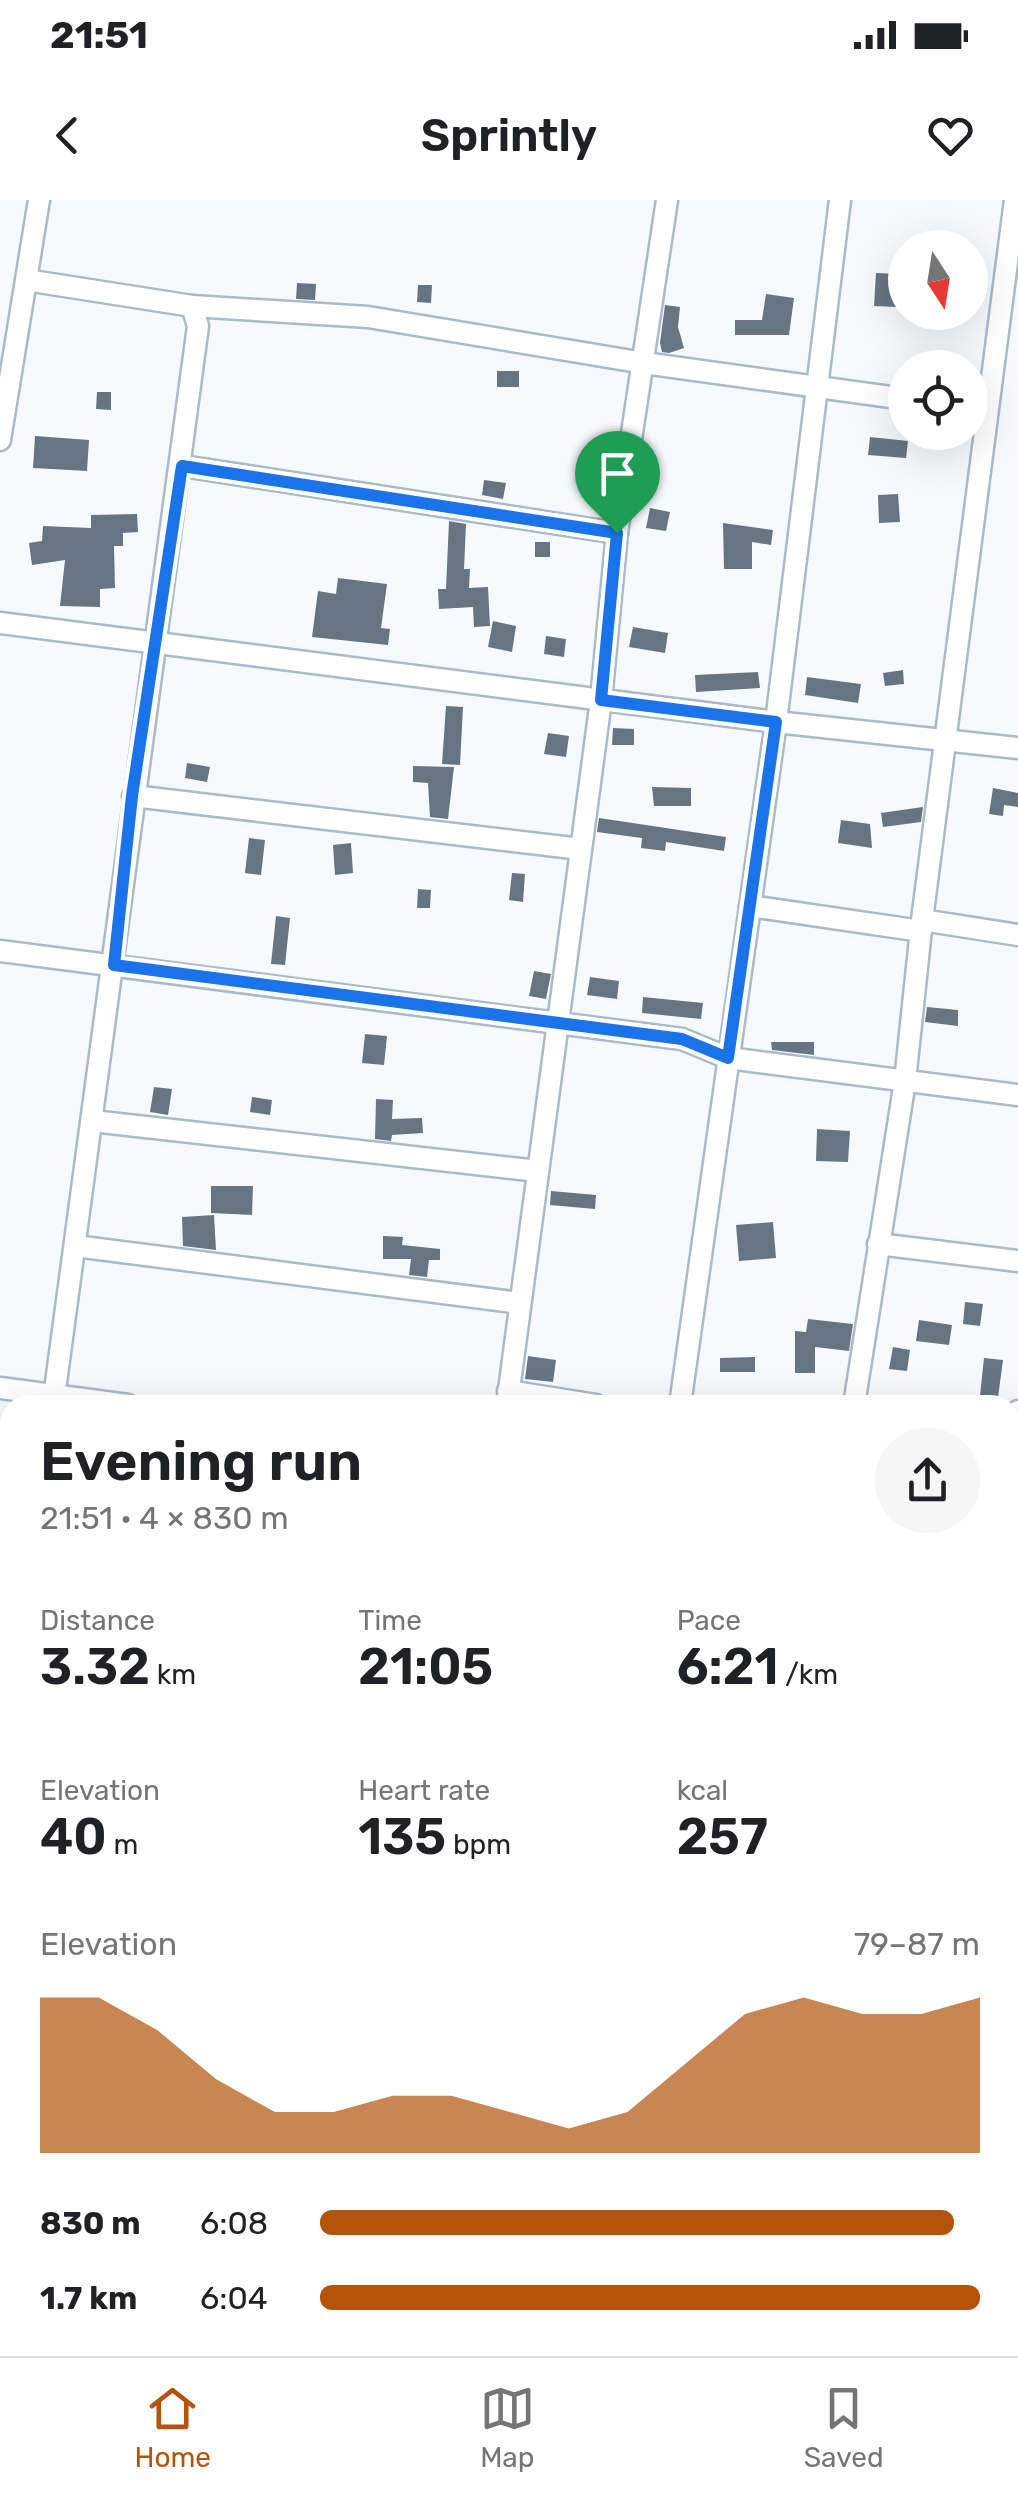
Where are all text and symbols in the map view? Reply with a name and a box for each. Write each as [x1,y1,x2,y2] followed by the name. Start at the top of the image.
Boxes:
[50,12,148,58] text: 21:51
[40,108,95,163] icon: back
[923,108,978,163] icon: heart
[421,109,597,162] text: Sprintly
[888,230,988,330] north arrow
[888,230,988,450] map controls
[888,350,988,450] button: locate
[575,431,660,534] pin
[590,446,645,501] icon: arrive
[875,1428,980,1533] button: share
[40,1429,362,1494] text: Evening run
[40,1499,289,1537] text: 21:51 · 4 × 830 m
[40,1604,155,1637] text: Distance
[358,1604,422,1637] text: Time
[677,1604,741,1637] text: Pace
[40,1637,150,1697] text: 3.32
[358,1637,493,1697] text: 21:05
[677,1637,778,1697] text: 6:21
[150,1658,196,1691] text: km
[778,1658,838,1691] text: /km
[40,1774,160,1807] text: Elevation
[358,1774,490,1807] text: Heart rate
[677,1774,728,1807] text: kcal
[40,1807,107,1867] text: 40
[358,1807,446,1867] text: 135
[677,1807,768,1867] text: 257
[107,1828,139,1861] text: m
[446,1828,511,1861] text: bpm
[40,1925,177,1963] text: Elevation
[854,1925,980,1963] text: 79–87 m
[40,2204,141,2242] text: 830 m
[200,2204,268,2242] text: 6:08
[40,2279,137,2317] text: 1.7 km
[200,2279,268,2317] text: 6:04
[134,2381,211,2474] tab: Home
[480,2381,535,2474] tab: Map
[804,2381,884,2474] tab: Saved

